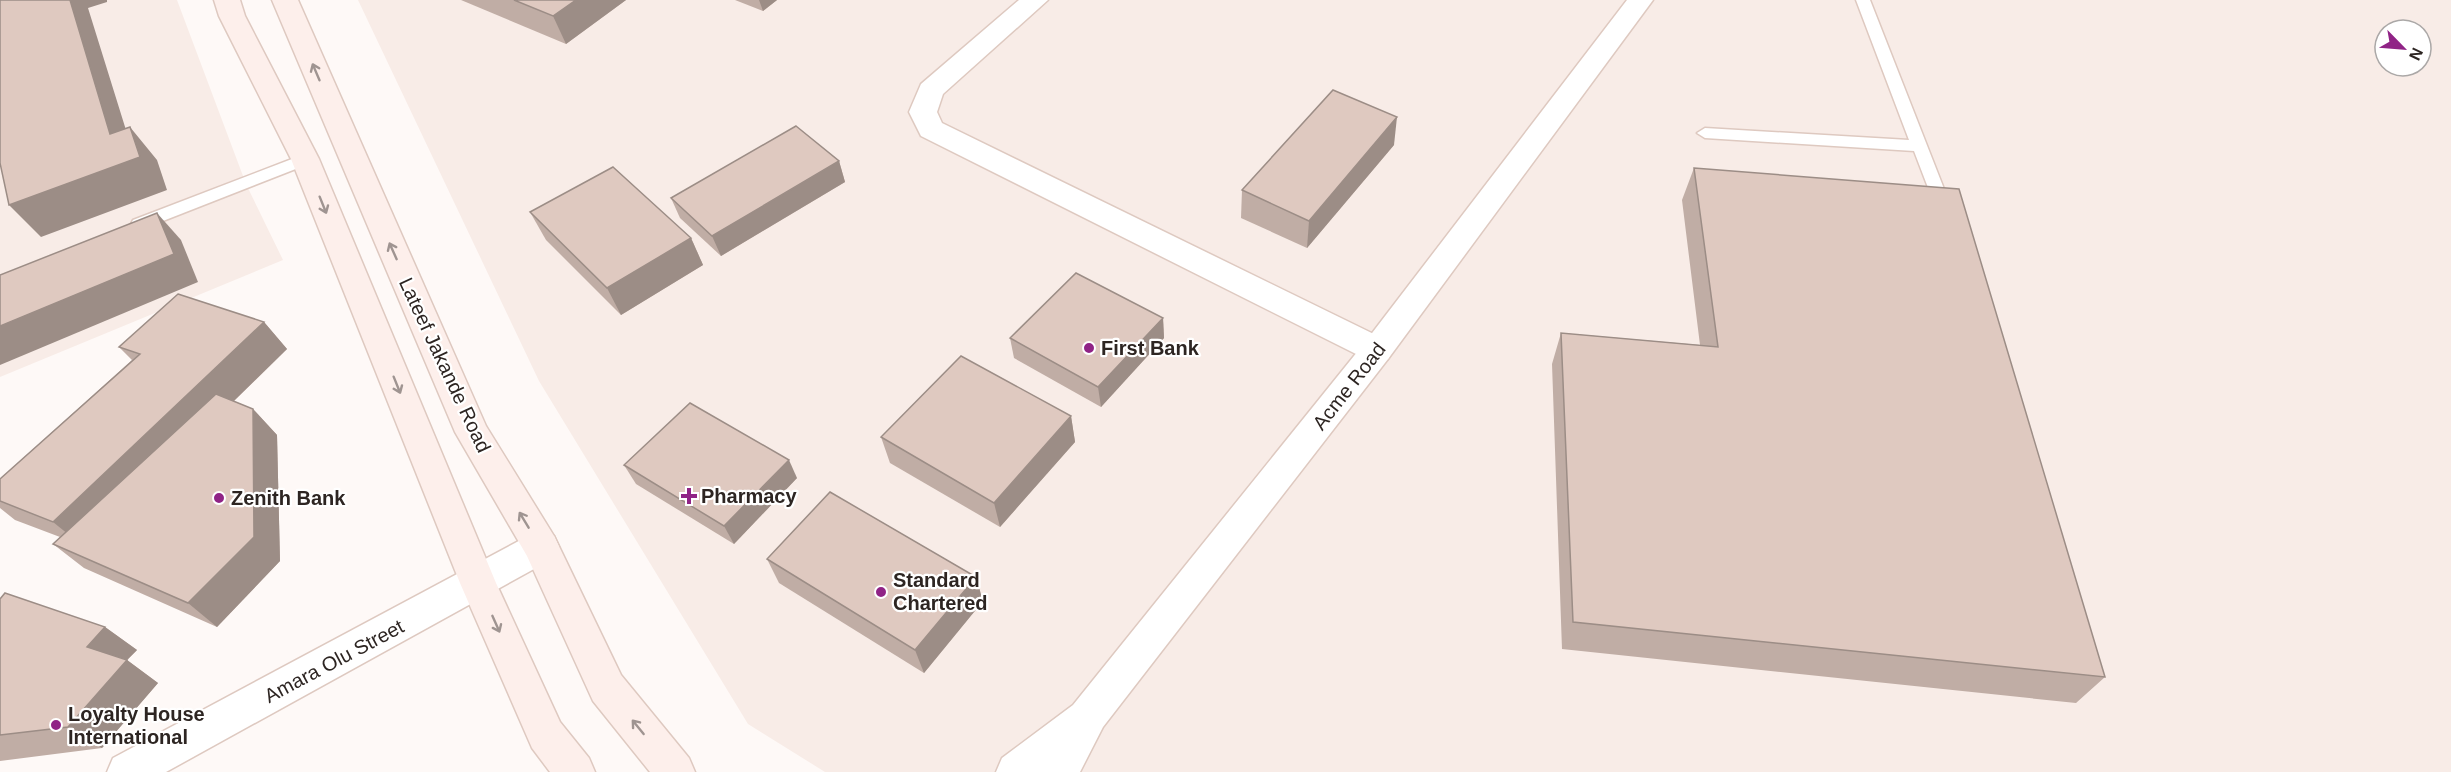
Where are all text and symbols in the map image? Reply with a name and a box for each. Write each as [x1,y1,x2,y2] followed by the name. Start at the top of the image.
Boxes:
[2373,18,2433,78] north arrow
[2406,45,2426,63] text: N
[310,63,321,82] one-way arrow
[319,195,330,213] one-way arrow
[387,242,398,260] one-way arrow
[395,274,495,456] street label: Lateef Jakande Road
[1101,337,1200,359] place label: First Bank
[1308,338,1390,434] street label: Acme Road
[1082,341,1096,355] marker: First Bank
[392,376,403,394] one-way arrow
[701,485,797,507] place label: Pharmacy
[231,487,346,509] place label: Zenith Bank
[682,489,696,503] marker: Pharmacy
[212,491,226,505] marker: Zenith Bank
[518,512,530,529] one-way arrow
[893,569,987,614] place label: Standard Chartered
[874,585,888,599] marker: Standard Chartered
[490,614,502,632] one-way arrow
[261,615,408,707] street label: Amara Olu Street
[68,703,205,748] place label: Loyalty House International
[49,718,63,732] marker: Loyalty House International
[632,719,645,735] one-way arrow

